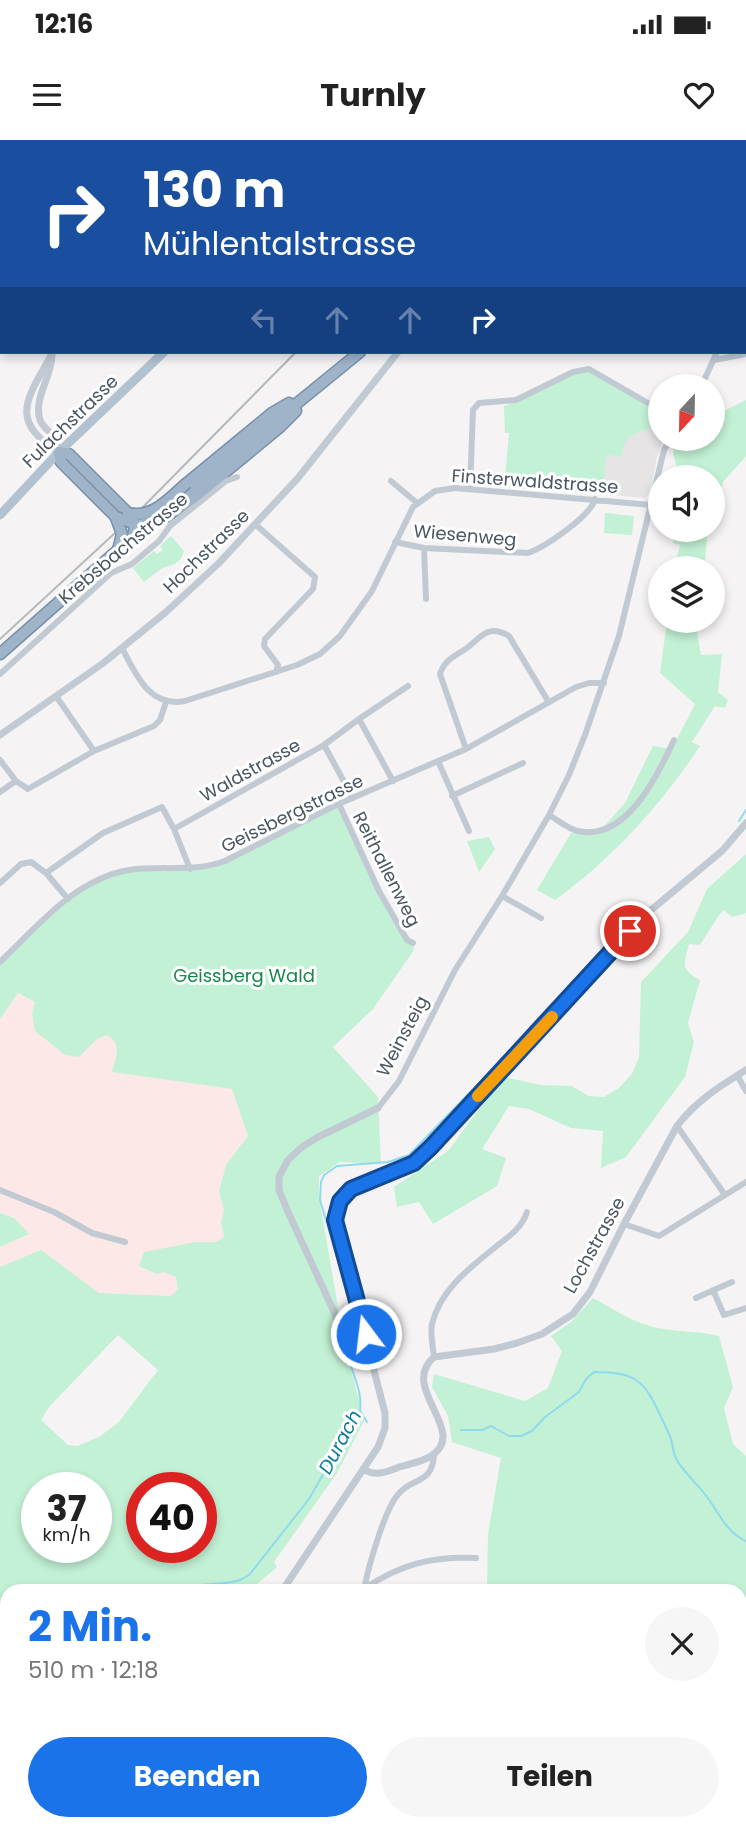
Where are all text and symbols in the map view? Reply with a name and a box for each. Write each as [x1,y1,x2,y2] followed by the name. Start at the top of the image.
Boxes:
[35,6,93,42] text: 12:16
[320,72,426,117] text: Turnly
[28,76,66,114] icon: menu
[680,76,718,114] icon: heart
[143,156,285,224] text: 130 m
[28,168,119,259] icon: right
[143,221,416,266] text: Mühlentalstrasse
[245,301,283,339] icon: left
[318,301,356,339] icon: ahead
[391,301,429,339] icon: ahead
[464,301,502,339] icon: right
[17,369,123,473] street label: Fulachstrasse
[648,374,724,452] north arrow
[648,374,725,633] map controls
[451,463,619,499] street label: Finsterwaldstrasse
[648,465,725,542] button: sound
[53,486,193,610] street label: Krebsbachstrasse
[157,503,255,599] street label: Hochstrasse
[412,518,518,552] street label: Wiesenweg
[648,556,725,633] button: layers
[195,732,305,808] street label: Waldstrasse
[217,768,367,858] street label: Geissbergstrasse
[347,807,427,931] street label: Reithallenweg
[600,901,660,961] pin
[611,912,649,950] icon: arrive
[173,963,315,988] park label: Geissberg Wald
[370,991,434,1081] street label: Weinsteig
[557,1192,631,1298] street label: Lochstrasse
[329,1297,403,1371] position arrow
[312,1405,368,1479] water label: Durach
[126,1472,217,1563] speed limit sign: 40
[47,1484,86,1533] text: 37
[43,1522,90,1547] text: km/h
[28,1597,152,1656] text: 2 Min.
[645,1607,719,1681] button: close
[28,1654,159,1686] text: 510 m · 12:18
[28,1737,367,1817] button: Beenden
[381,1737,719,1817] button: Teilen

